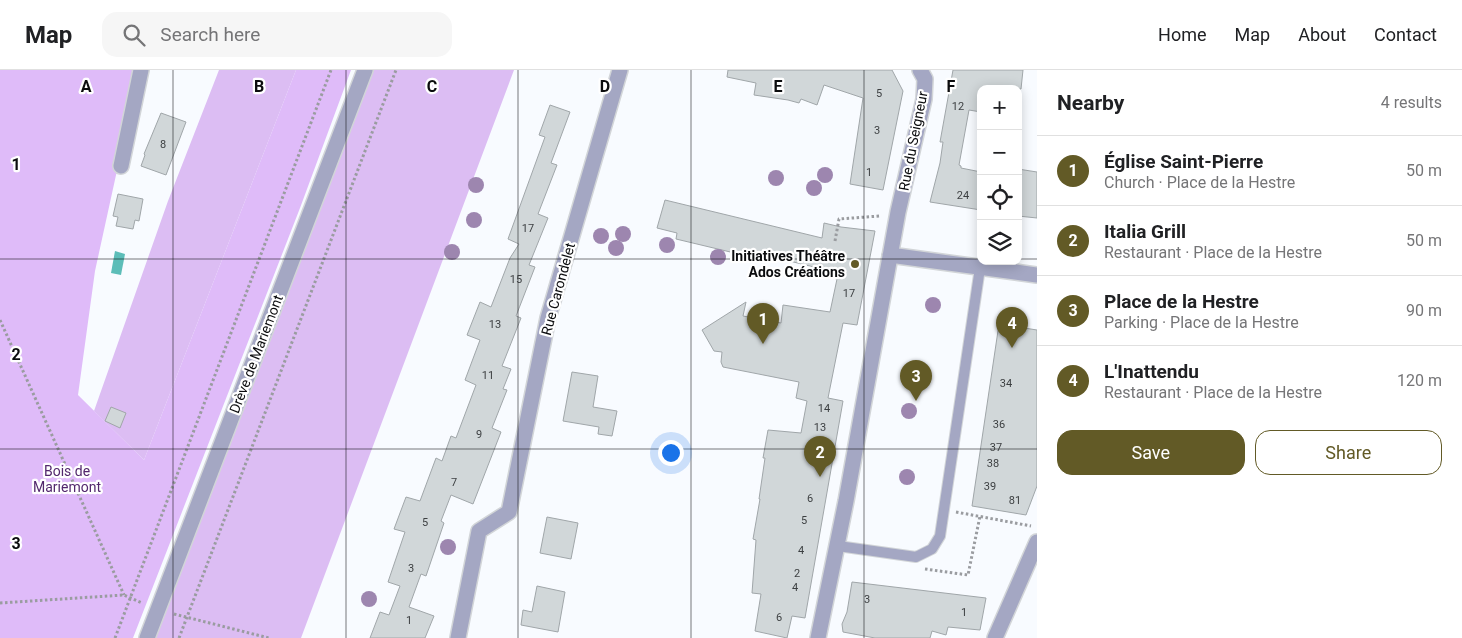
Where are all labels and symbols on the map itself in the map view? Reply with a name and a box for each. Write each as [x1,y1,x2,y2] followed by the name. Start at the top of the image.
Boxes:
[81,77,92,96] text: A
[254,77,264,96] text: B
[427,77,437,96] text: C
[600,77,610,96] text: D
[774,77,783,96] text: E
[947,77,956,96] text: F
[876,87,882,100] house number: 5
[896,90,931,192] street label: Rue du Seigneur
[952,100,964,113] house number: 12
[874,124,880,137] house number: 3
[160,138,166,151] house number: 8
[11,155,21,174] text: 1
[866,166,872,179] house number: 1
[957,189,969,202] house number: 24
[522,222,534,235] house number: 17
[538,241,578,337] street label: Rue Carondelet
[731,248,845,280] place label: Initiatives Théâtre Ados Créations
[849,258,861,270] marker: Initiatives Théâtre Ados Créations
[510,273,522,286] house number: 15
[843,287,855,300] house number: 17
[226,292,286,415] street label: Drève de Mariemont
[747,303,779,344] pin: 1
[996,307,1028,348] pin: 4
[489,318,501,331] house number: 13
[11,345,21,364] text: 2
[900,360,932,401] pin: 3
[482,369,494,382] house number: 11
[1000,377,1012,390] house number: 34
[818,402,830,415] house number: 14
[993,418,1005,431] house number: 36
[814,421,826,434] house number: 13
[476,428,482,441] house number: 9
[804,436,836,477] pin: 2
[658,440,684,466] your location
[990,441,1002,454] house number: 37
[987,457,999,470] house number: 38
[33,463,101,495] park label: Bois de Mariemont
[451,476,457,489] house number: 7
[984,480,996,493] house number: 39
[807,492,813,505] house number: 6
[1009,494,1021,507] house number: 81
[801,514,807,527] house number: 5
[422,516,428,529] house number: 5
[11,534,21,553] text: 3
[798,544,804,557] house number: 4
[408,562,414,575] house number: 3
[794,567,800,580] house number: 2
[792,581,798,594] house number: 4
[864,593,870,606] house number: 3
[961,606,967,619] house number: 1
[776,611,782,624] house number: 6
[406,614,412,627] house number: 1

